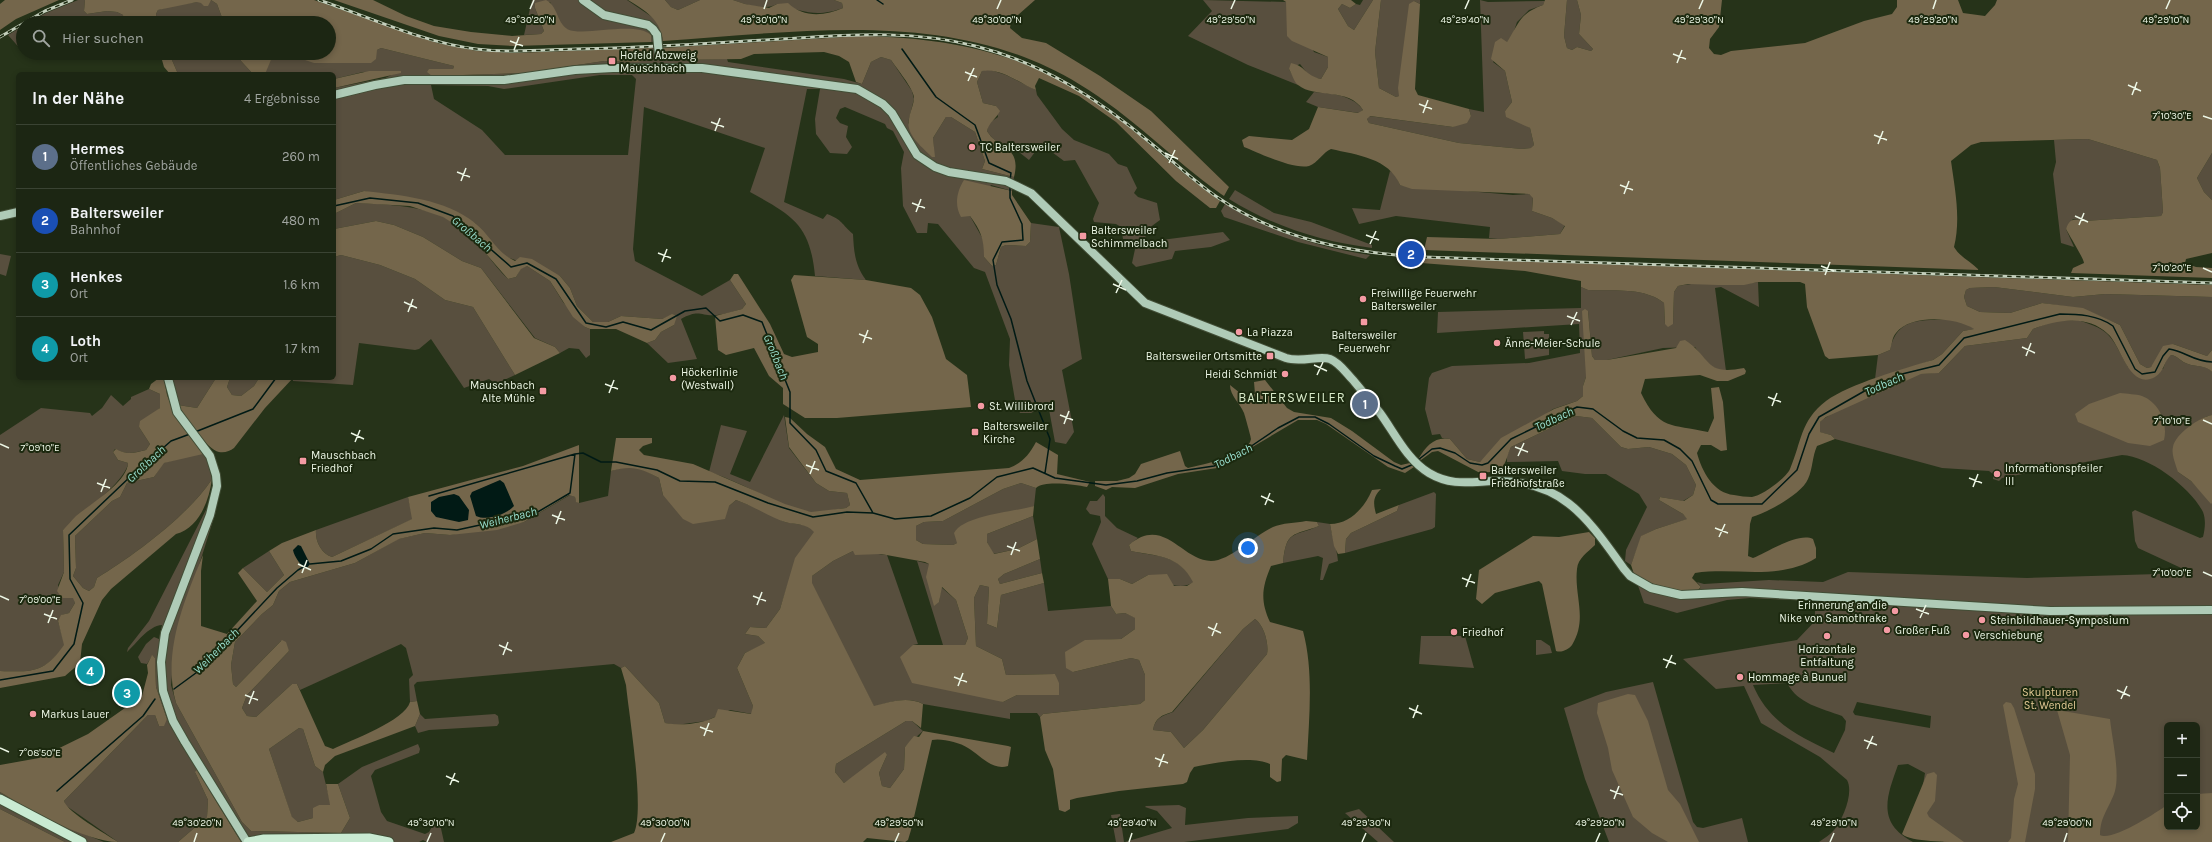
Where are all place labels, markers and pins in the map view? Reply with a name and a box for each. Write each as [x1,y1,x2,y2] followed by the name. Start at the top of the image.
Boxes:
[620,49,697,75] place label: Hofeld Abzweig Mauschbach
[607,56,617,66] marker: Hofeld Abzweig Mauschbach
[980,141,1060,154] place label: TC Baltersweiler
[967,142,977,152] marker: TC Baltersweiler
[1091,224,1167,250] place label: Baltersweiler Schimmelbach
[1078,231,1088,241] marker: Baltersweiler Schimmelbach
[1398,239,1424,269] pin: 2
[1371,287,1476,313] place label: Freiwillige Feuerwehr Baltersweiler
[1358,294,1368,304] marker: Freiwillige Feuerwehr Baltersweiler
[1359,317,1369,327] marker: Baltersweiler Feuerwehr
[1247,326,1293,339] place label: La Piazza
[1234,327,1244,337] marker: La Piazza
[1331,329,1397,355] place label: Baltersweiler Feuerwehr
[1505,336,1600,350] place label: Änne-Meier-Schule
[1492,338,1502,348] marker: Änne-Meier-Schule
[1146,350,1262,363] place label: Baltersweiler Ortsmitte
[1265,351,1275,361] marker: Baltersweiler Ortsmitte
[681,366,738,392] place label: Höckerlinie (Westwall)
[1205,368,1277,381] place label: Heidi Schmidt
[1280,369,1290,379] marker: Heidi Schmidt
[668,373,678,383] marker: Höckerlinie (Westwall)
[470,379,535,405] place label: Mauschbach Alte Mühle
[538,386,548,396] marker: Mauschbach Alte Mühle
[1352,389,1378,419] pin: 1
[989,400,1054,413] place label: St. Willibrord
[976,401,986,411] marker: St. Willibrord
[983,420,1048,446] place label: Baltersweiler Kirche
[970,427,980,437] marker: Baltersweiler Kirche
[311,449,376,475] place label: Mauschbach Friedhof
[298,456,308,466] marker: Mauschbach Friedhof
[2005,462,2103,488] place label: Informationspfeiler III
[1491,464,1565,490] place label: Baltersweiler Friedhofstraße
[1992,469,2002,479] marker: Informationspfeiler III
[1478,471,1488,481] marker: Baltersweiler Friedhofstraße
[1779,599,1887,625] place label: Erinnerung an die Nike von Samothrake
[1890,606,1900,616] marker: Erinnerung an die Nike von Samothrake
[1990,614,2129,627] place label: Steinbildhauer-Symposium
[1977,615,1987,625] marker: Steinbildhauer-Symposium
[1895,624,1950,637] place label: Großer Fuß
[1882,625,1892,635] marker: Großer Fuß
[1462,626,1504,639] place label: Friedhof
[1449,627,1459,637] marker: Friedhof
[1974,629,2043,642] place label: Verschiebung
[1961,630,1971,640] marker: Verschiebung
[1822,631,1832,641] marker: Horizontale Entfaltung
[1798,643,1856,669] place label: Horizontale Entfaltung
[77,656,103,686] pin: 4
[1748,671,1847,684] place label: Hommage à Bunuel
[1735,672,1745,682] marker: Hommage à Bunuel
[114,678,140,708] pin: 3
[41,708,109,721] place label: Markus Lauer
[28,709,38,719] marker: Markus Lauer

